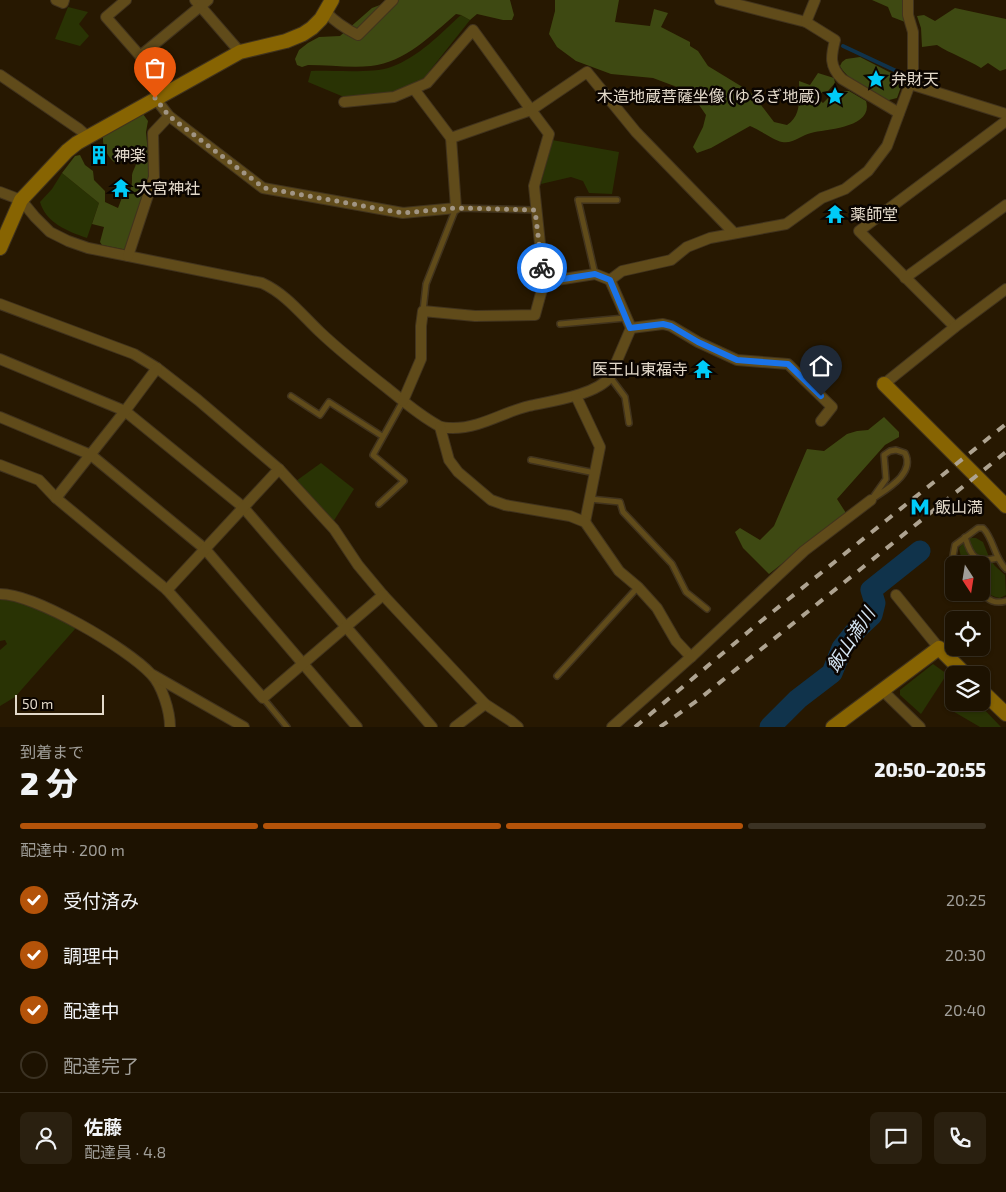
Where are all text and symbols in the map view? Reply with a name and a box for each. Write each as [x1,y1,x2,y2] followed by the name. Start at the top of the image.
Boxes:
[134,47,176,98] pin
[141,54,169,82] icon: bag
[865,68,887,90] place icon: 弁財天
[891,69,939,88] place label: 弁財天
[824,85,846,107] place icon: 木造地蔵菩薩坐像 (ゆるぎ地蔵)
[597,86,820,105] place label: 木造地蔵菩薩坐像 (ゆるぎ地蔵)
[88,144,110,166] building icon: 神楽
[114,145,146,164] place label: 神楽
[110,177,132,199] temple icon: 大宮神社
[136,178,200,197] place label: 大宮神社
[824,203,846,225] temple icon: 薬師堂
[850,204,898,223] place label: 薬師堂
[517,243,567,293] courier
[528,254,556,282] icon: bike
[800,345,842,396] pin
[807,352,835,380] icon: home
[692,358,714,380] temple icon: 医王山東福寺
[592,359,688,378] place label: 医王山東福寺
[909,496,931,518] metro station icon: 飯山満
[935,497,983,516] place label: 飯山満
[945,556,990,601] north arrow
[945,556,990,711] map controls
[821,602,880,676] water label: 飯山満川
[945,611,990,656] button: locate
[945,666,990,711] button: layers
[15,692,104,715] scale bar
[22,695,53,712] text: 50 m
[20,742,84,761] text: 到着まで
[874,758,986,781] text: 20:50–20:55
[20,763,78,801] text: 2 分
[20,840,125,859] text: 配達中 · 200 m
[20,886,48,914] icon: check
[63,889,139,912] text: 受付済み
[946,890,986,909] text: 20:25
[20,941,48,969] icon: check
[63,944,120,967] text: 調理中
[945,945,986,964] text: 20:30
[20,996,48,1024] icon: check
[63,999,120,1022] text: 配達中
[944,1000,986,1019] text: 20:40
[63,1054,139,1077] text: 配達完了
[20,1112,72,1164] button: person
[870,1112,922,1164] button: chat
[934,1112,986,1164] button: phone
[84,1115,122,1138] text: 佐藤
[84,1142,166,1161] text: 配達員 · 4.8

